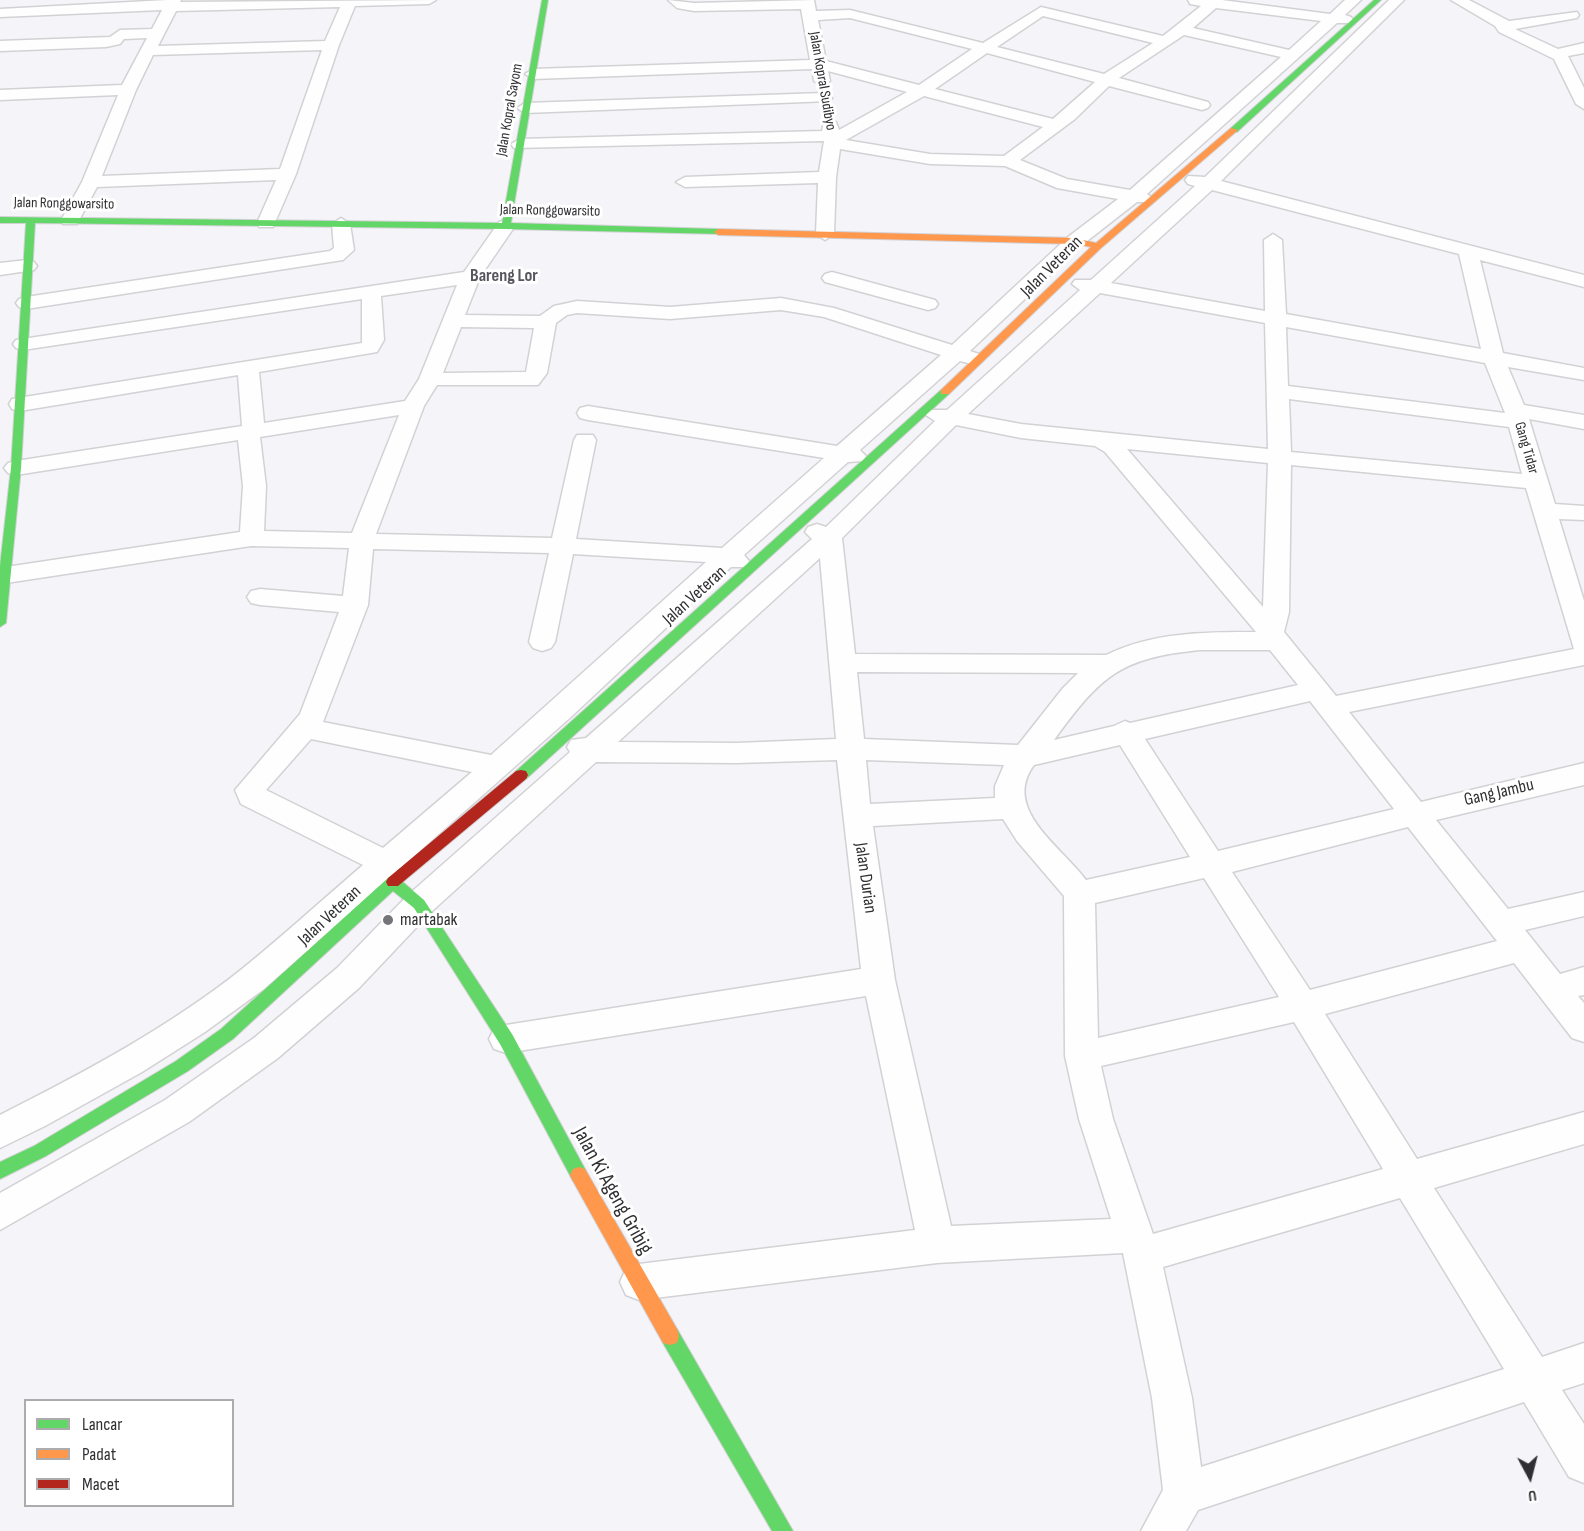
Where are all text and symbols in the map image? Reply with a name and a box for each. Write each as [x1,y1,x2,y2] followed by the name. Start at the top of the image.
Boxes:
[804,30,840,132] street label: Jalan Kopral Sudibyo
[493,62,527,158] street label: Jalan Kopral Sayom
[14,194,114,214] street label: Jalan Ronggowarsito
[500,201,600,221] street label: Jalan Ronggowarsito
[1017,232,1087,302] street label: Jalan Veteran
[470,265,538,287] district label: Bareng Lor
[1510,420,1542,476] street label: Gang Tidar
[659,562,731,630] street label: Jalan Veteran
[1462,775,1536,811] street label: Gang Jambu
[849,841,881,915] street label: Jalan Durian
[294,881,366,951] street label: Jalan Veteran
[400,909,457,931] place label: martabak
[381,913,395,927] marker: martabak
[567,1123,657,1259] street label: Jalan Ki Ageng Gribig
[24,1399,234,1507] legend
[82,1414,122,1435] text: Lancar
[82,1444,116,1465] text: Padat
[1500,1447,1560,1507] north arrow
[82,1474,119,1495] text: Macet
[1527,1485,1538,1505] text: U

